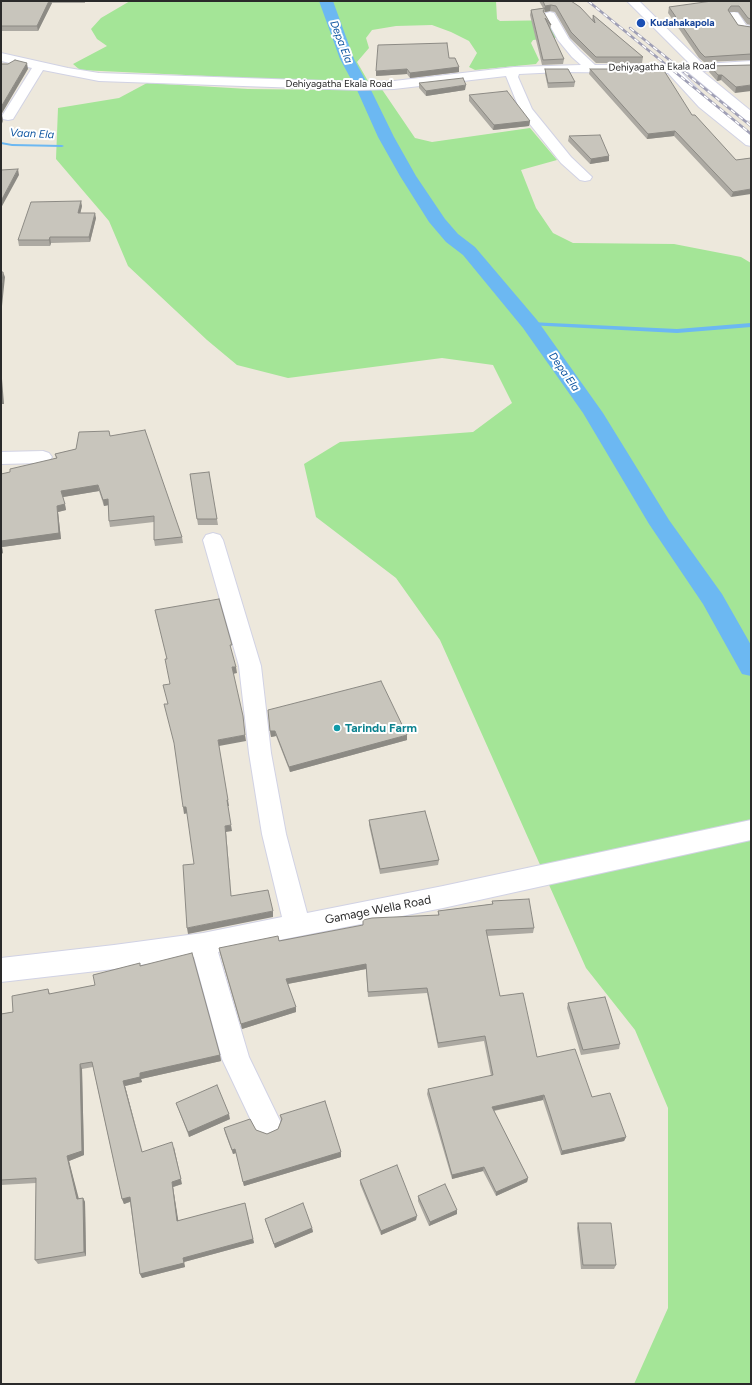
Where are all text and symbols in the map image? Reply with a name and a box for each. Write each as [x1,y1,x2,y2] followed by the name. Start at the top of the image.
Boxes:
[635,17,647,29] marker: Kudahakapola
[650,17,715,29] place label: Kudahakapola
[327,19,355,65] water label: Depa Ela
[608,60,716,74] street label: Dehiyagatha Ekala Road
[286,78,392,90] street label: Dehiyagatha Ekala Road
[10,126,54,142] water label: Vaan Ela
[546,350,582,394] water label: Depa Ela
[345,721,417,735] place label: Tarindu Farm
[332,723,342,733] marker: Tarindu Farm
[324,893,432,927] street label: Gamage Wella Road

